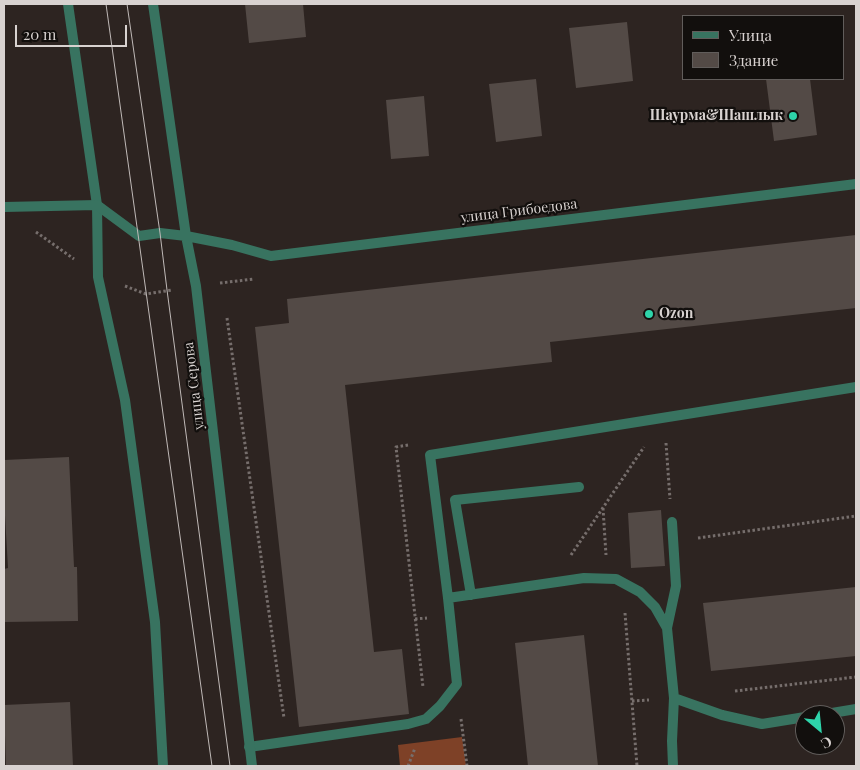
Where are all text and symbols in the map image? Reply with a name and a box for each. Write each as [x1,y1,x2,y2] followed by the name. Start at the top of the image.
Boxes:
[18,15,130,47] scale bar
[682,15,845,80] legend
[23,24,56,44] text: 20 m
[729,25,772,45] text: Улица
[729,50,778,70] text: Здание
[650,108,783,124] place label: Шаурма&Шашлык
[787,110,799,122] marker: Шаурма&Шашлык
[460,196,578,226] street label: улица Грибоедова
[659,306,693,322] place label: Ozon
[643,308,655,320] marker: Ozon
[180,341,208,431] street label: улица Серова
[795,705,845,755] north arrow
[818,732,836,754] text: С

